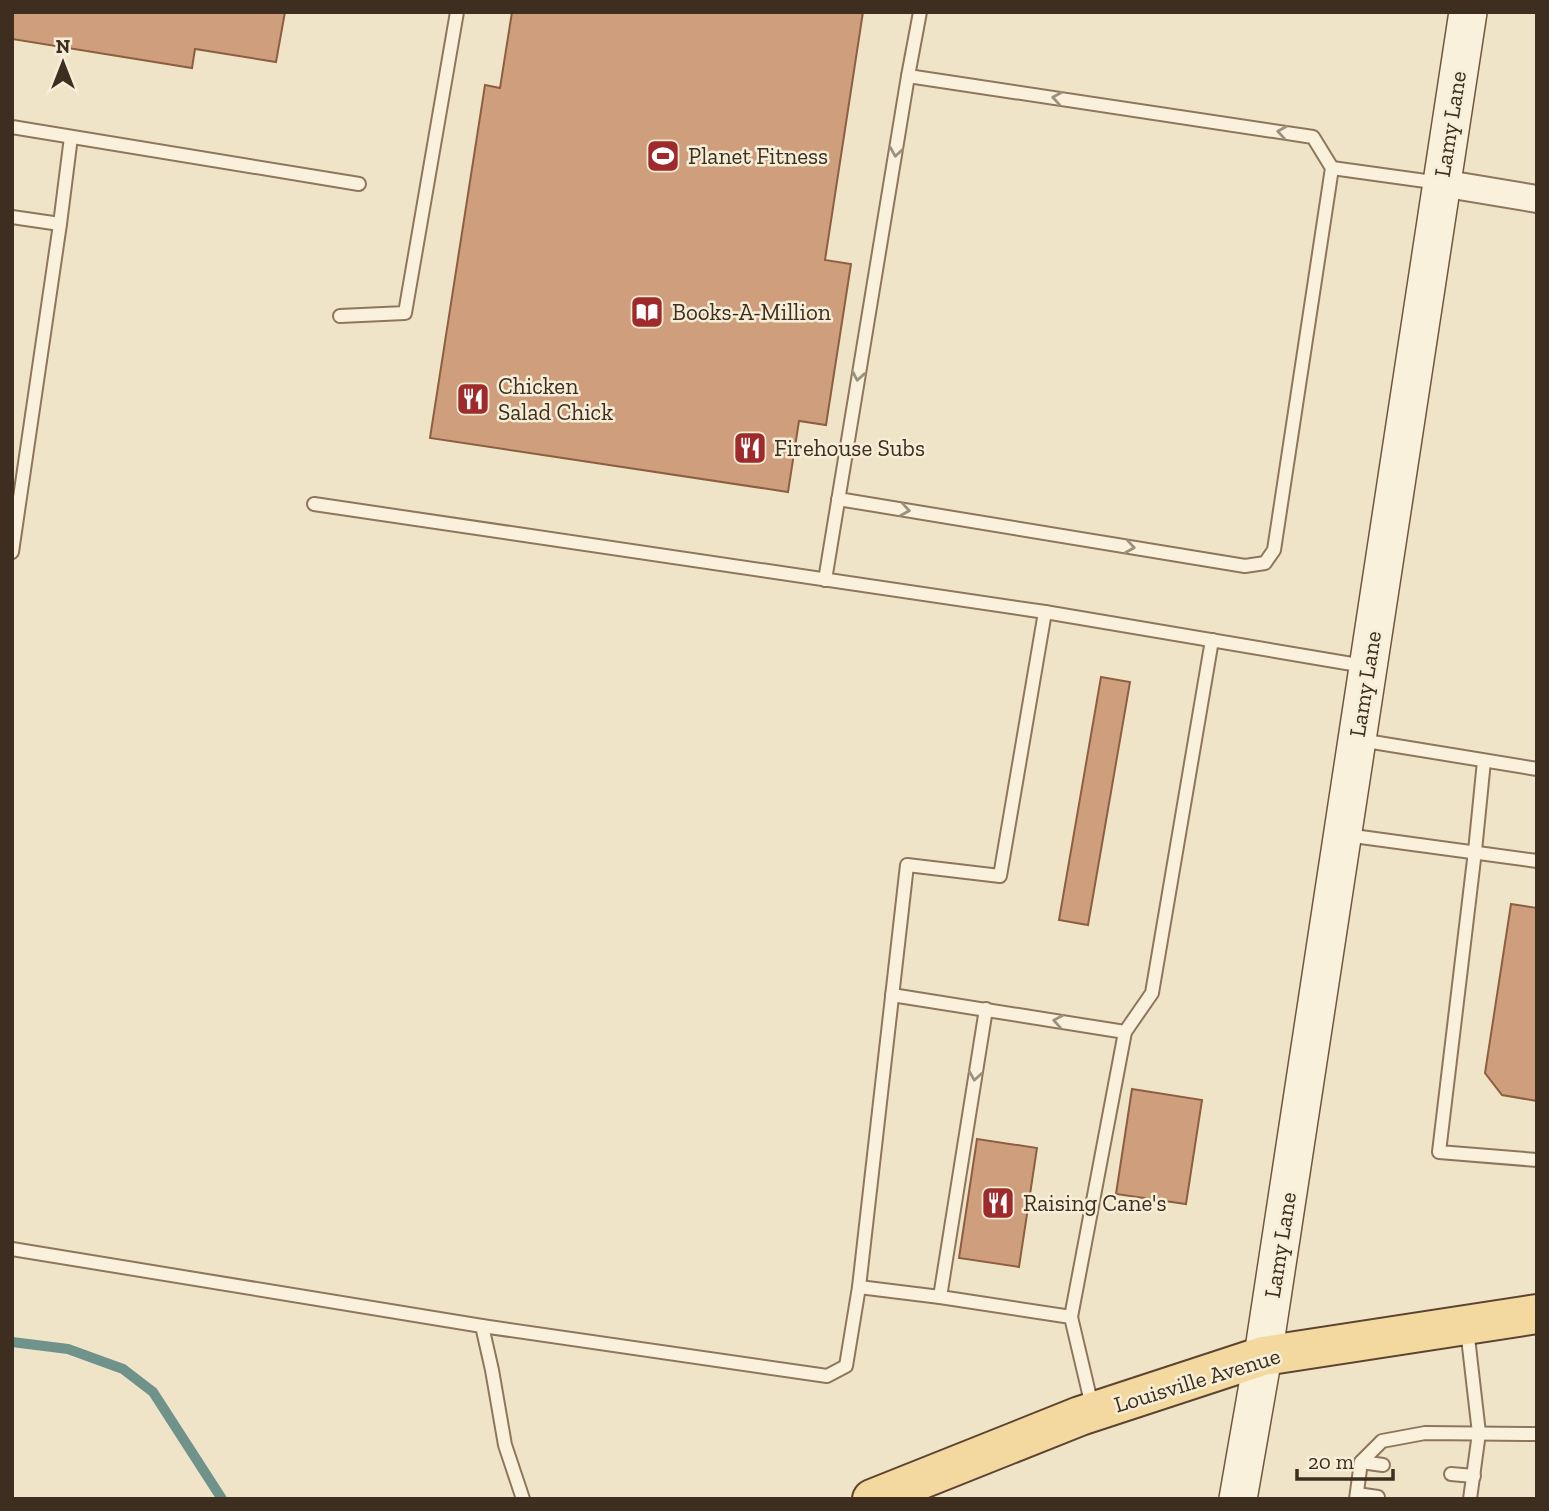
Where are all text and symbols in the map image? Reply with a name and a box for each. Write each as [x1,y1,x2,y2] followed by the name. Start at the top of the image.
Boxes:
[28,28,98,98] north arrow
[56,35,70,58] text: N
[1428,69,1472,179] street label: Lamy Lane
[1051,91,1063,106] one-way arrow
[1276,125,1288,140] one-way arrow
[644,137,682,175] sports icon: Planet Fitness
[688,142,828,170] place label: Planet Fitness
[889,146,904,158] one-way arrow
[628,293,666,331] library icon: Books-A-Million
[672,298,831,326] place label: Books-A-Million
[851,370,866,382] one-way arrow
[498,372,613,426] place label: Chicken Salad Chick
[454,380,492,418] restaurant icon: Chicken Salad Chick
[731,429,769,467] restaurant icon: Firehouse Subs
[774,434,925,462] place label: Firehouse Subs
[899,502,911,517] one-way arrow
[1124,539,1136,554] one-way arrow
[1343,629,1387,739] street label: Lamy Lane
[1052,1014,1064,1029] one-way arrow
[968,1070,983,1082] one-way arrow
[979,1184,1017,1222] restaurant icon: Raising Cane's
[1023,1189,1166,1217] place label: Raising Cane's
[1258,1190,1302,1300] street label: Lamy Lane
[1111,1341,1283,1419] street label: Louisville Avenue
[1297,1438,1393,1482] scale bar
[1308,1449,1354,1474] text: 20 m

